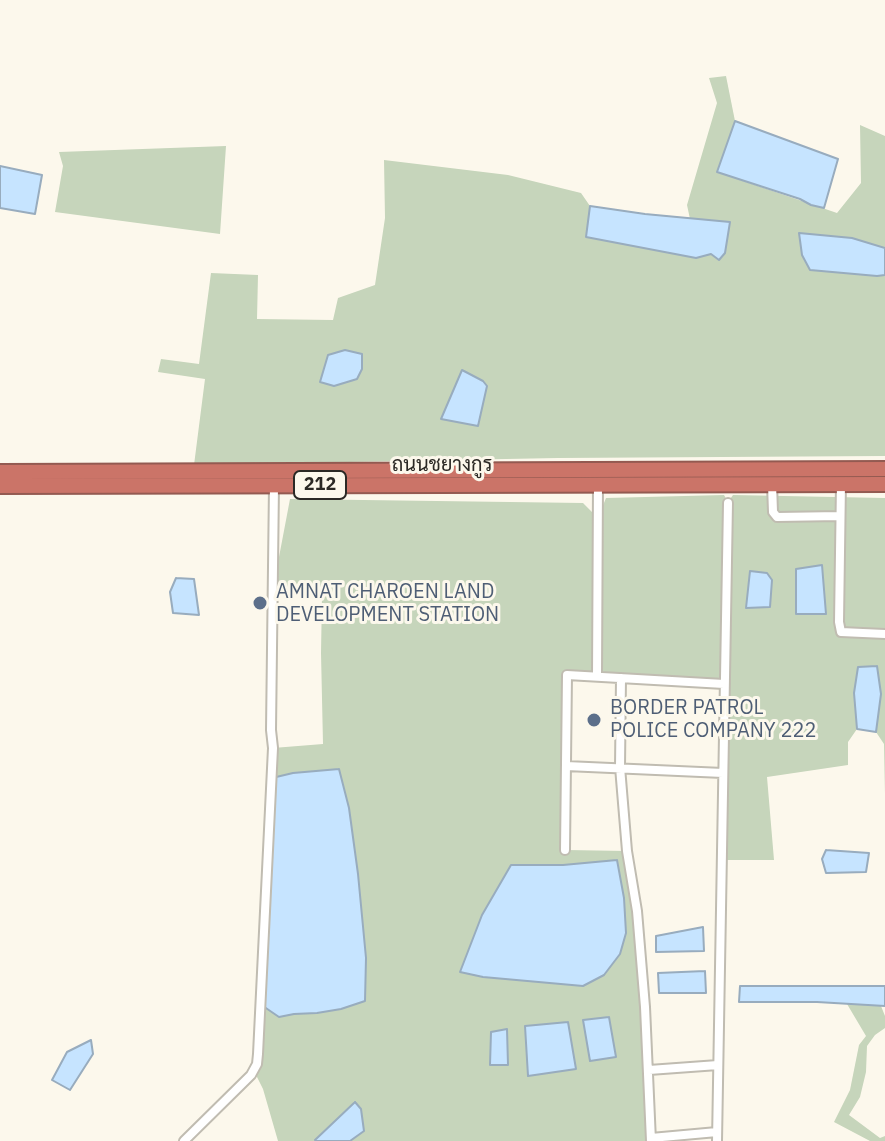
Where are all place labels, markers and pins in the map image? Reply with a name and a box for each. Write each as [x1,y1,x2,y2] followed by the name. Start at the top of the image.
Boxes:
[276,580,499,627] place label: AMNAT CHAROEN LAND DEVELOPMENT STATION
[251,594,269,612] marker: AMNAT CHAROEN LAND DEVELOPMENT STATION
[610,696,816,743] place label: BORDER PATROL POLICE COMPANY 222
[585,711,603,729] marker: BORDER PATROL POLICE COMPANY 222

